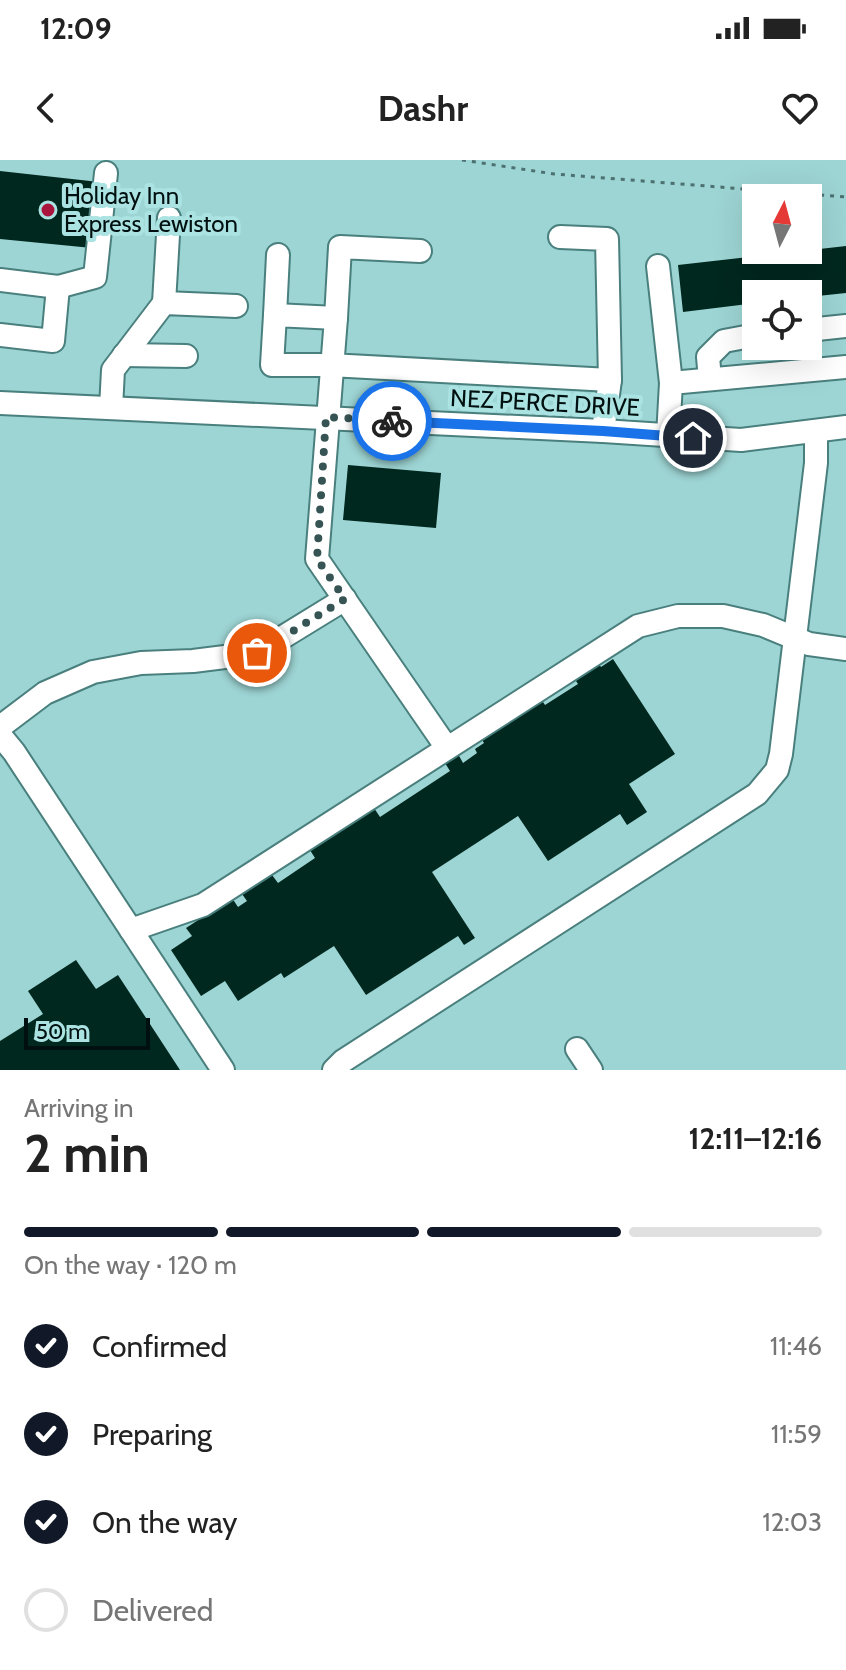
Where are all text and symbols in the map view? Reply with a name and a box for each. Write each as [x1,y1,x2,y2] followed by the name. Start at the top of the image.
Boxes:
[40,10,112,47] text: 12:09
[24,86,68,130] icon: back
[378,86,468,130] text: Dashr
[778,86,822,130] icon: heart
[64,181,238,238] place label: Holiday Inn Express Lewiston
[742,184,822,264] north arrow
[742,184,822,360] map controls
[39,201,57,219] marker: Holiday Inn Express Lewiston
[742,280,822,360] button: locate
[352,381,432,461] courier
[450,383,641,422] street label: NEZ PERCE DRIVE
[370,399,414,443] icon: bike
[659,404,727,472] pin
[671,416,715,460] icon: home
[223,619,291,687] pin
[235,631,279,675] icon: bag
[24,1014,150,1050] scale bar
[36,1018,88,1045] text: 50 m
[24,1092,134,1124] text: Arriving in
[689,1120,822,1157] text: 12:11–12:16
[24,1122,150,1185] text: 2 min
[24,1249,237,1281] text: On the way · 120 m
[24,1324,68,1368] icon: check
[92,1328,227,1365] text: Confirmed
[770,1330,822,1362] text: 11:46
[24,1412,68,1456] icon: check
[92,1416,212,1453] text: Preparing
[771,1418,822,1450] text: 11:59
[24,1500,68,1544] icon: check
[92,1504,237,1541] text: On the way
[762,1506,822,1538] text: 12:03
[92,1592,213,1629] text: Delivered

